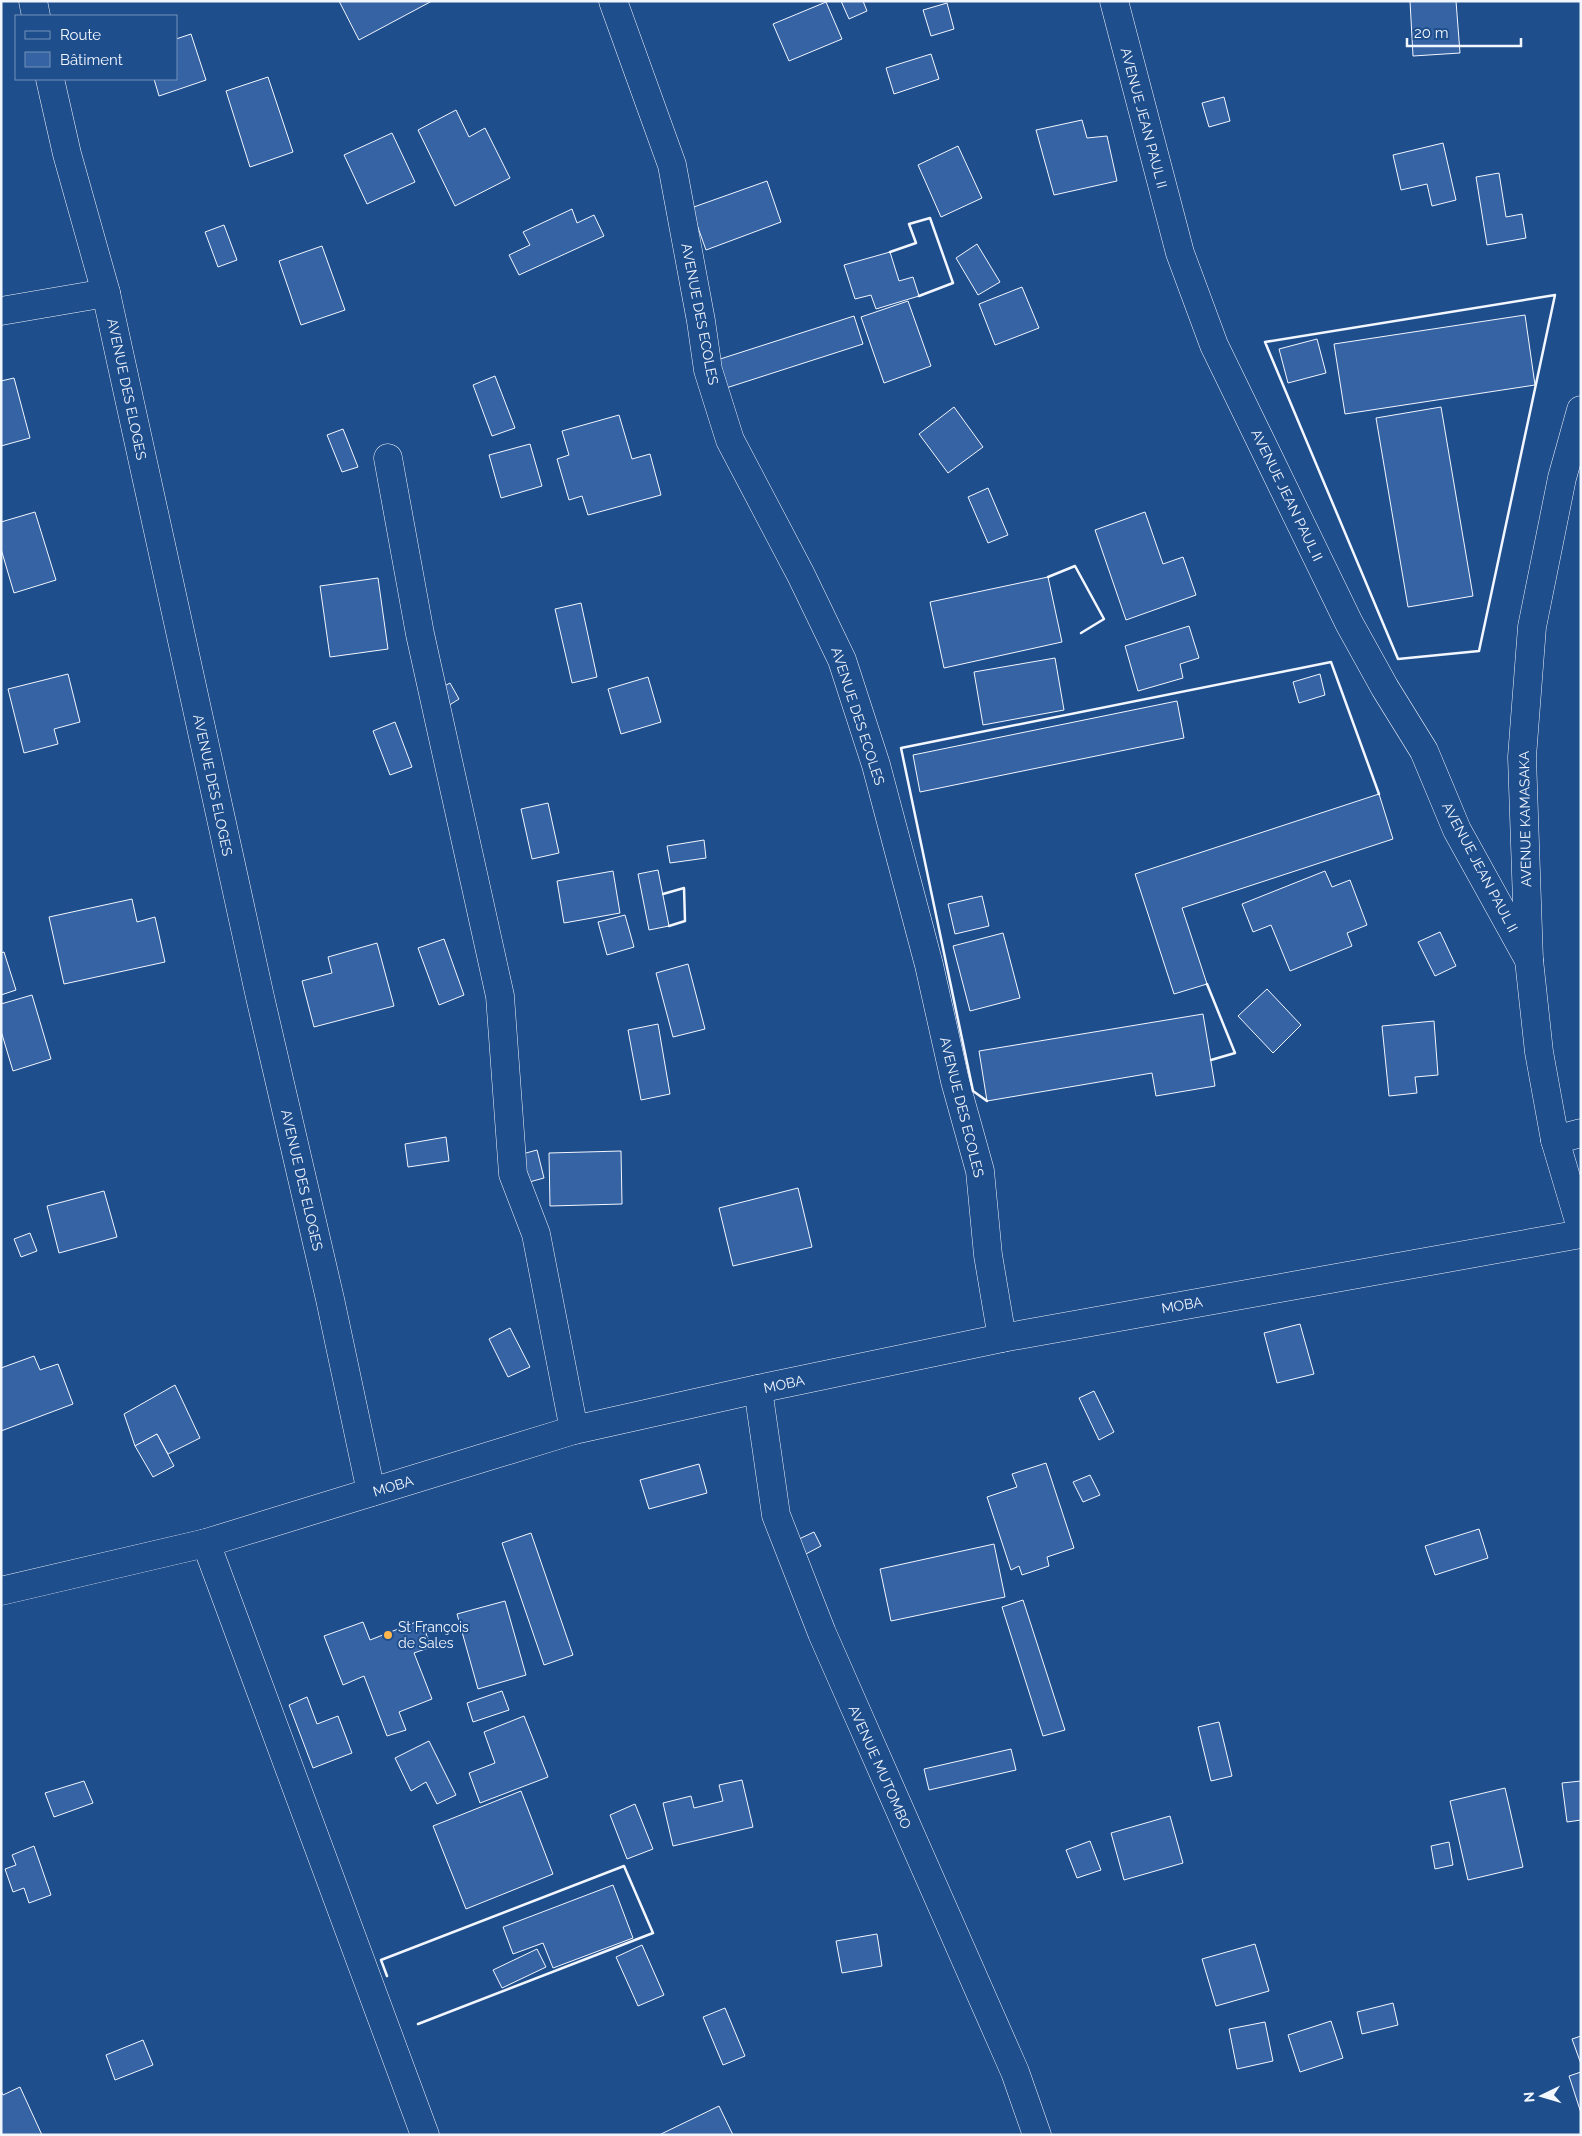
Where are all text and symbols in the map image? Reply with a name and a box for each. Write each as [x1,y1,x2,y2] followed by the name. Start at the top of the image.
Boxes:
[15,15,178,80] legend
[1407,15,1521,47] scale bar
[1414,24,1449,42] text: 20 m
[60,26,101,44] text: Route
[1118,46,1170,190] street label: AVENUE JEAN PAUL II
[60,51,123,69] text: Bâtiment
[678,242,722,387] street label: AVENUE DES ECOLES
[104,317,150,462] street label: AVENUE DES ELOGES
[1248,426,1326,564] street label: AVENUE JEAN PAUL II
[828,645,888,787] street label: AVENUE DES ECOLES
[190,713,236,858] street label: AVENUE DES ELOGES
[1516,750,1534,887] street label: AVENUE KAMASAKA
[1439,799,1521,935] street label: AVENUE JEAN PAUL II
[937,1035,987,1179] street label: AVENUE DES ECOLES
[278,1108,326,1253] street label: AVENUE DES ELOGES
[1160,1293,1204,1316] street label: MOBA
[762,1372,806,1396] street label: MOBA
[371,1472,416,1500] street label: MOBA
[398,1619,469,1651] place label: St François de Sales
[382,1629,394,1641] marker: St François de Sales
[845,1703,915,1831] street label: AVENUE MUTOMBO
[1517,2071,1567,2121] north arrow
[1521,2091,1537,2103] text: N

